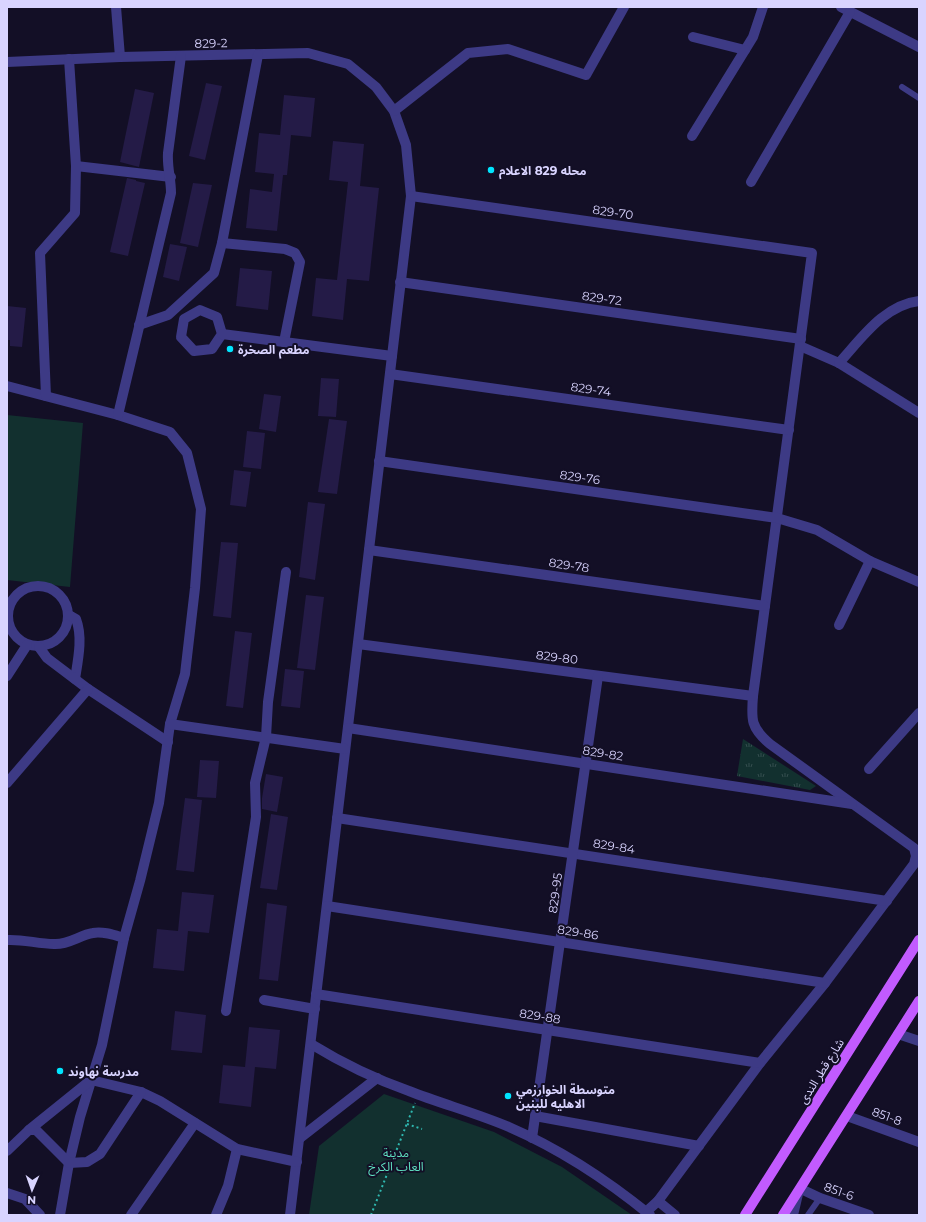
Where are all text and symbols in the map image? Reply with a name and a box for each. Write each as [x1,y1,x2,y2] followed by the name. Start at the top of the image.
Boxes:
[194,35,228,51] street label: 829-2
[499,163,586,180] place label: محله 829 الاعلام
[486,165,496,175] marker: محله 829 الاعلام
[592,202,634,222] street label: 829-70
[581,288,623,308] street label: 829-72
[238,342,309,359] place label: مطعم الصخرة
[225,344,235,354] marker: مطعم الصخرة
[570,379,612,399] street label: 829-74
[559,467,601,487] street label: 829-76
[548,555,591,575] street label: 829-78
[535,647,579,667] street label: 829-80
[582,742,625,764] street label: 829-82
[592,835,636,857] street label: 829-84
[545,872,565,914] street label: 829-95
[556,921,600,943] street label: 829-86
[518,1005,562,1027] street label: 829-88
[795,1036,849,1107] street label: شارع قطر الندى
[68,1064,139,1079] place label: مدرسة نهاوند
[55,1066,65,1076] marker: مدرسة نهاوند
[516,1082,615,1111] place label: متوسطة الخوارزمي الاهليه للبنين
[503,1091,513,1101] marker: متوسطة الخوارزمي الاهليه للبنين
[870,1104,904,1128] street label: 851-8
[368,1145,424,1176] park label: مدينة العاب الكرخ
[12,1170,52,1210] north arrow
[822,1179,856,1203] street label: 851-6
[27,1193,36,1207] text: N

